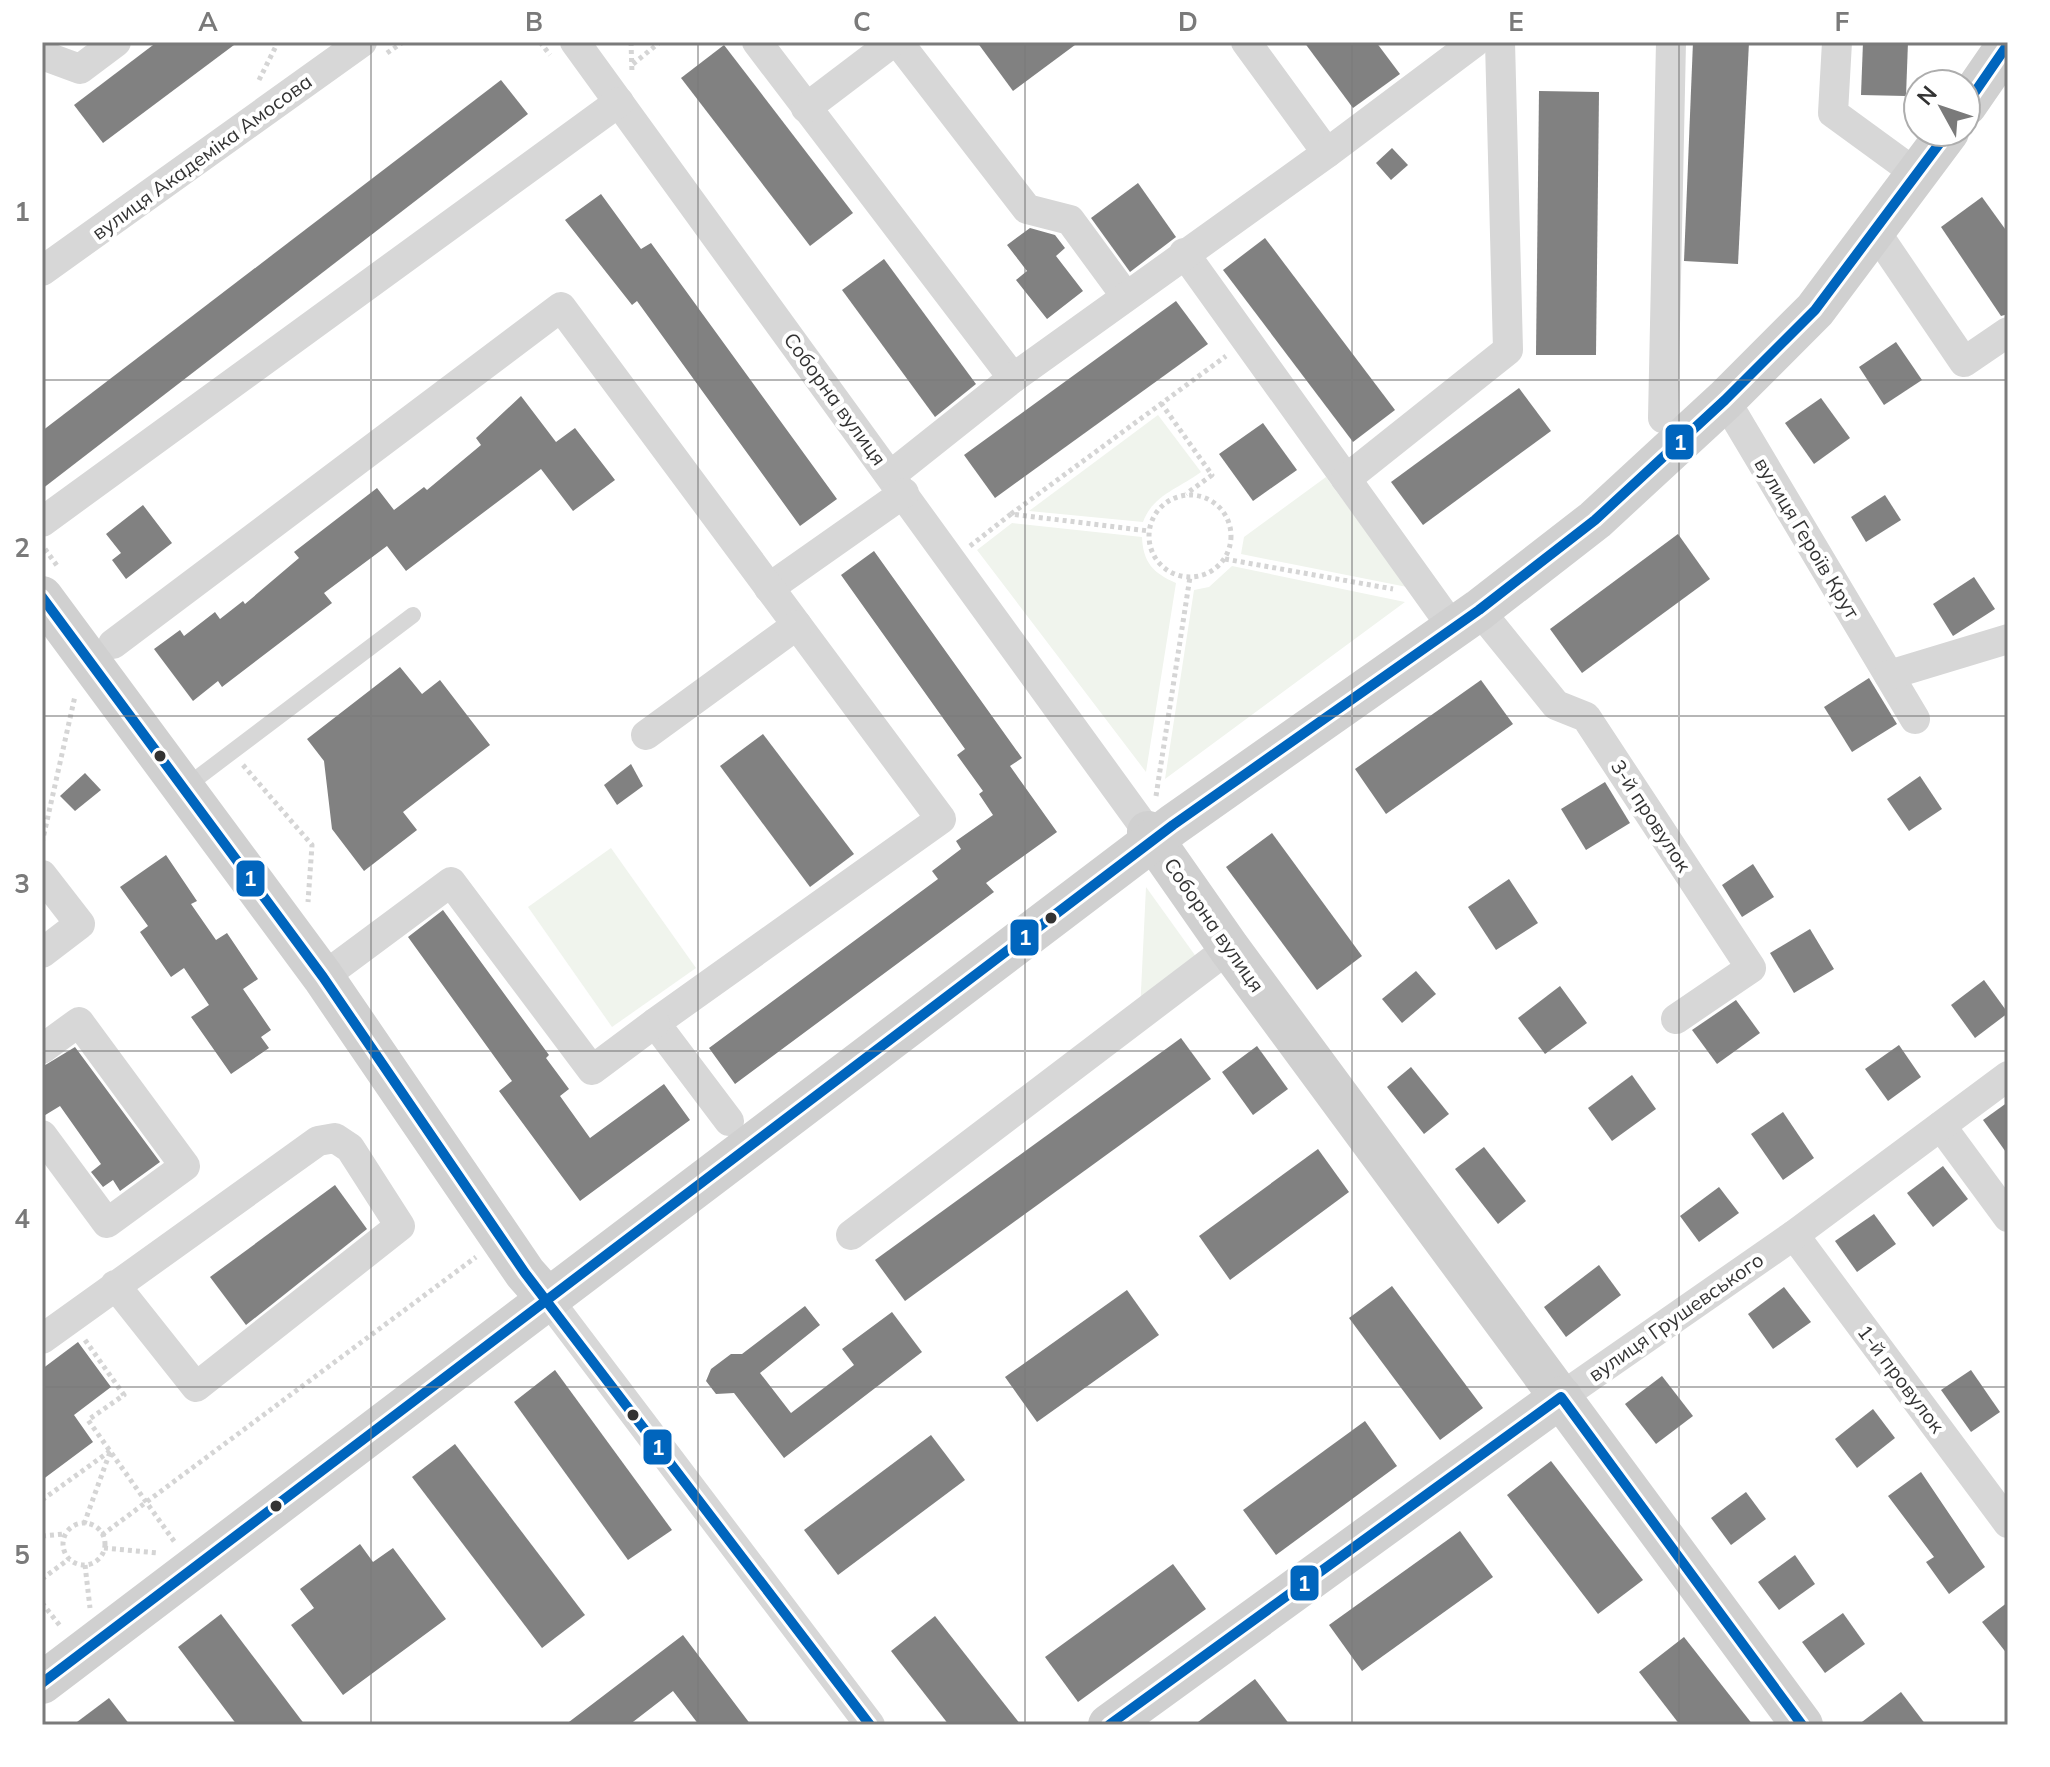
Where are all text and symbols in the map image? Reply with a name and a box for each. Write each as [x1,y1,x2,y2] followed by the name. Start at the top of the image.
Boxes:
[198,5,218,38] text: A
[525,5,543,38] text: B
[853,5,871,38] text: C
[1178,5,1198,38] text: D
[1508,5,1524,38] text: E
[1835,5,1850,38] text: F
[87,68,317,245] street label: вулиця Академіка Амосова
[1902,68,1982,148] north arrow
[1911,80,1943,111] text: N
[14,195,30,228] text: 1
[779,327,892,470] street label: Соборна вулиця
[1664,423,1695,461] line badge: 1
[1673,428,1687,456] text: 1
[1749,453,1866,624] street label: вулиця Героїв Крут
[14,531,30,564] text: 2
[152,748,168,764] unlabelled marker
[1606,755,1697,877] street label: 3-й провулок
[1159,853,1270,997] street label: Соборна вулиця
[235,859,266,898] line badge: 1
[243,864,257,892] text: 1
[14,867,30,900] text: 3
[1043,910,1059,926] unlabelled marker
[1009,918,1040,957] line badge: 1
[1018,923,1032,951] text: 1
[14,1202,30,1235] text: 4
[1583,1247,1768,1387] street label: вулиця Грушевського
[1853,1320,1950,1438] street label: 1-й провулок
[625,1407,641,1423] unlabelled marker
[642,1428,673,1466] line badge: 1
[651,1433,665,1461] text: 1
[268,1498,284,1514] unlabelled marker
[14,1538,30,1571] text: 5
[1289,1564,1320,1602] line badge: 1
[1297,1569,1311,1597] text: 1

